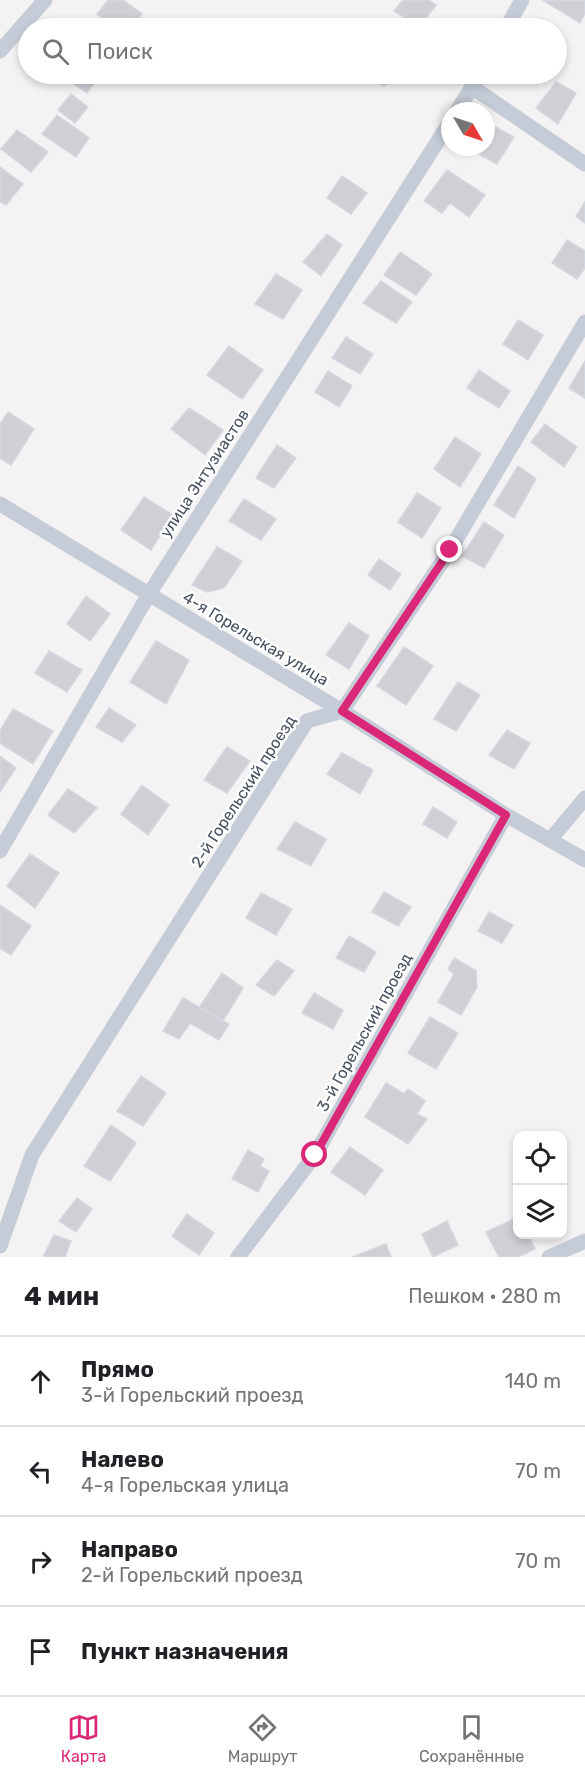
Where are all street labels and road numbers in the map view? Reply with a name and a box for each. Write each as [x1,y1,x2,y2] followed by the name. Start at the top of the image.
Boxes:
[156,406,253,541] street label: улица Энтузиастов
[179,587,332,689] street label: 4-я Горельская улица
[187,711,300,871] street label: 2-й Горельский проезд
[313,949,416,1115] street label: 3-й Горельский проезд

